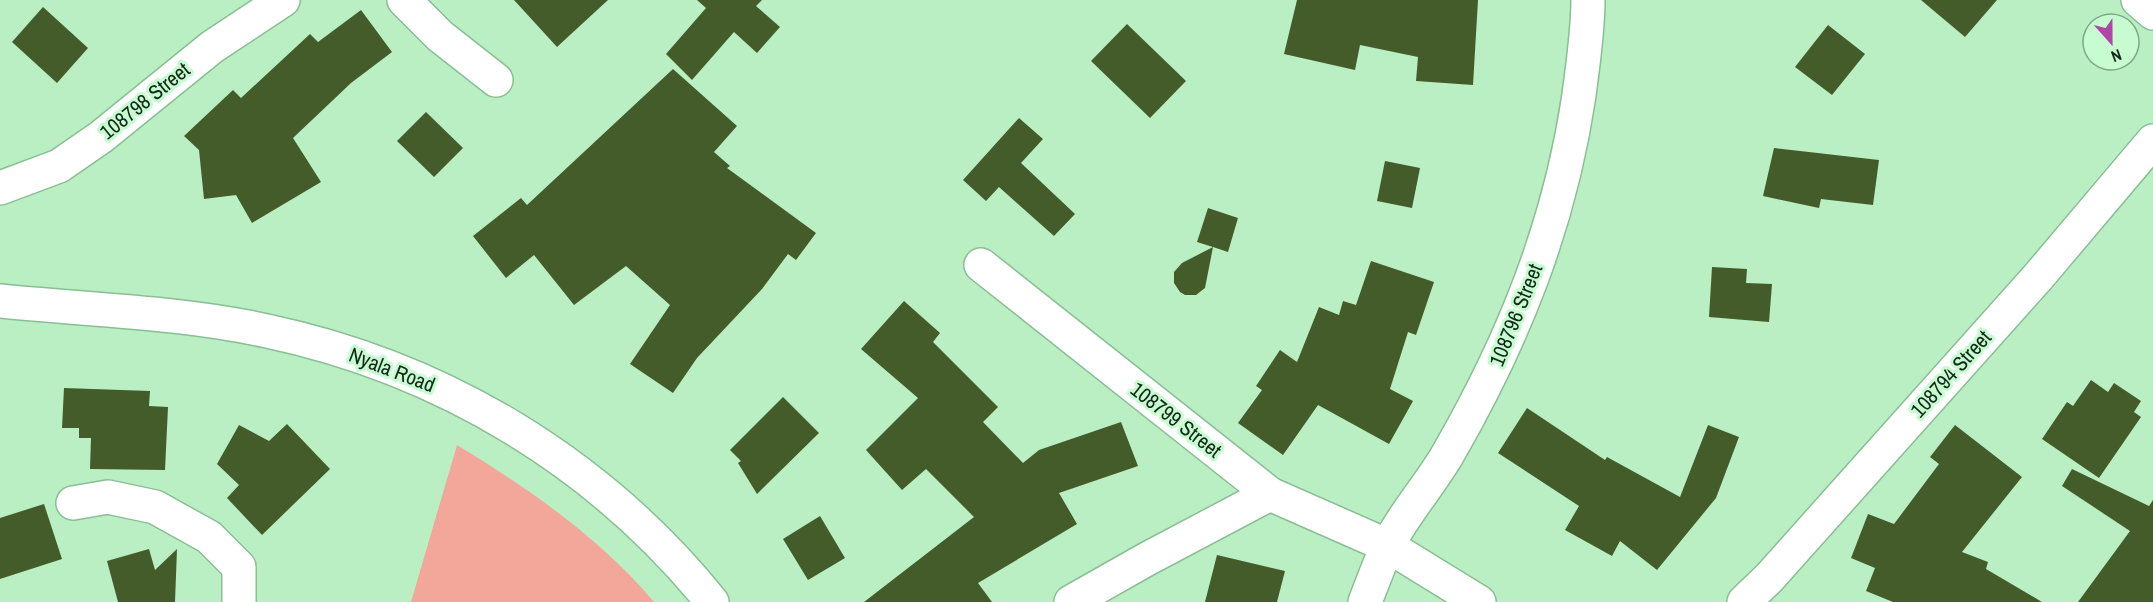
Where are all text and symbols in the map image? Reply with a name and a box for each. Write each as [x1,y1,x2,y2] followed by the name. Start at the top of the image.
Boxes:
[2081,12,2141,72] north arrow
[2108,44,2125,68] text: N
[94,55,196,146] street label: 108798 Street
[1482,259,1549,370] street label: 108796 Street
[1904,324,1998,424] street label: 108794 Street
[345,340,439,399] street label: Nyala Road
[1125,375,1228,464] street label: 108799 Street

